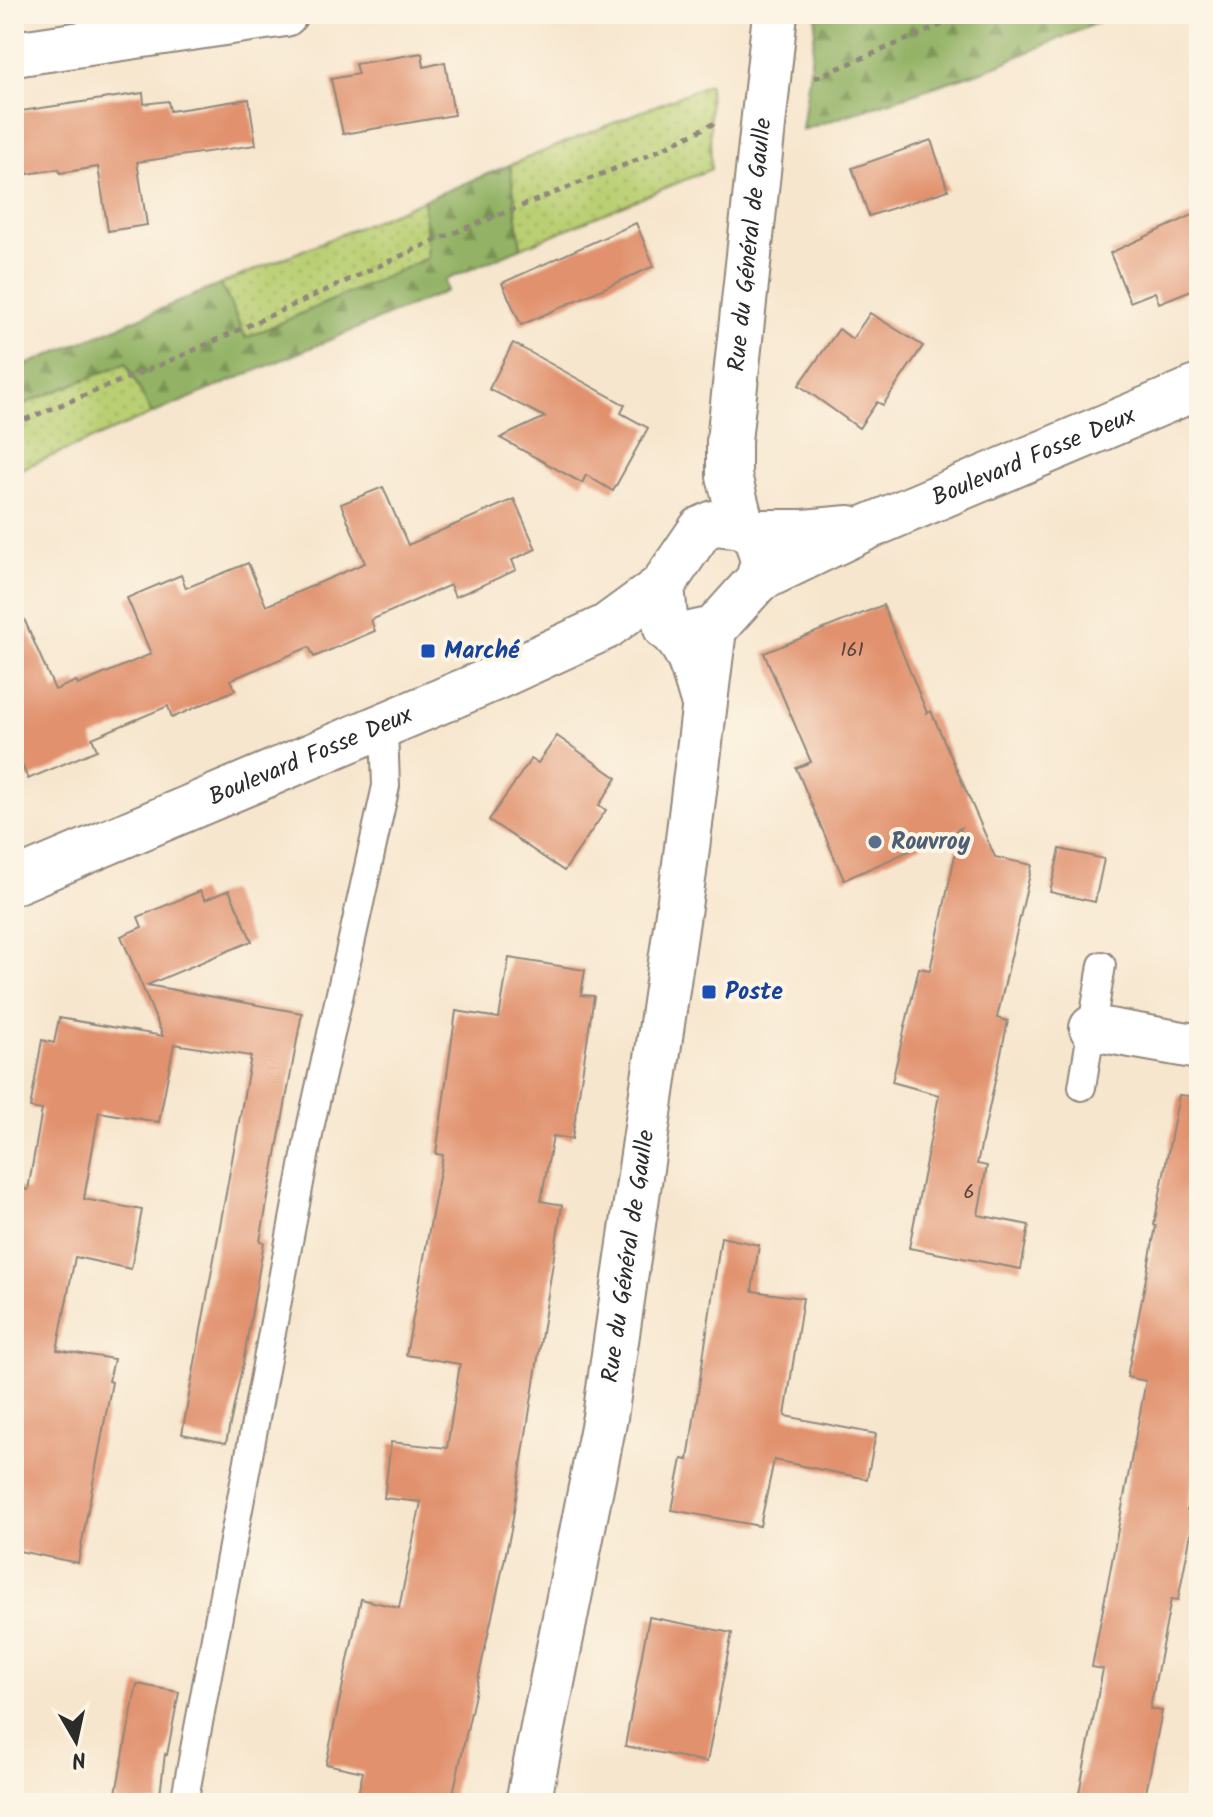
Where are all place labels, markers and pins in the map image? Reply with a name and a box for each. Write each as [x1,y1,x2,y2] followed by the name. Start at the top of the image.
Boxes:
[444,632,520,671] place label: Marché
[419,642,437,660] marker: Marché
[891,823,971,862] place label: Rouvroy
[866,833,884,851] marker: Rouvroy
[725,973,783,1012] place label: Poste
[700,983,718,1001] marker: Poste

